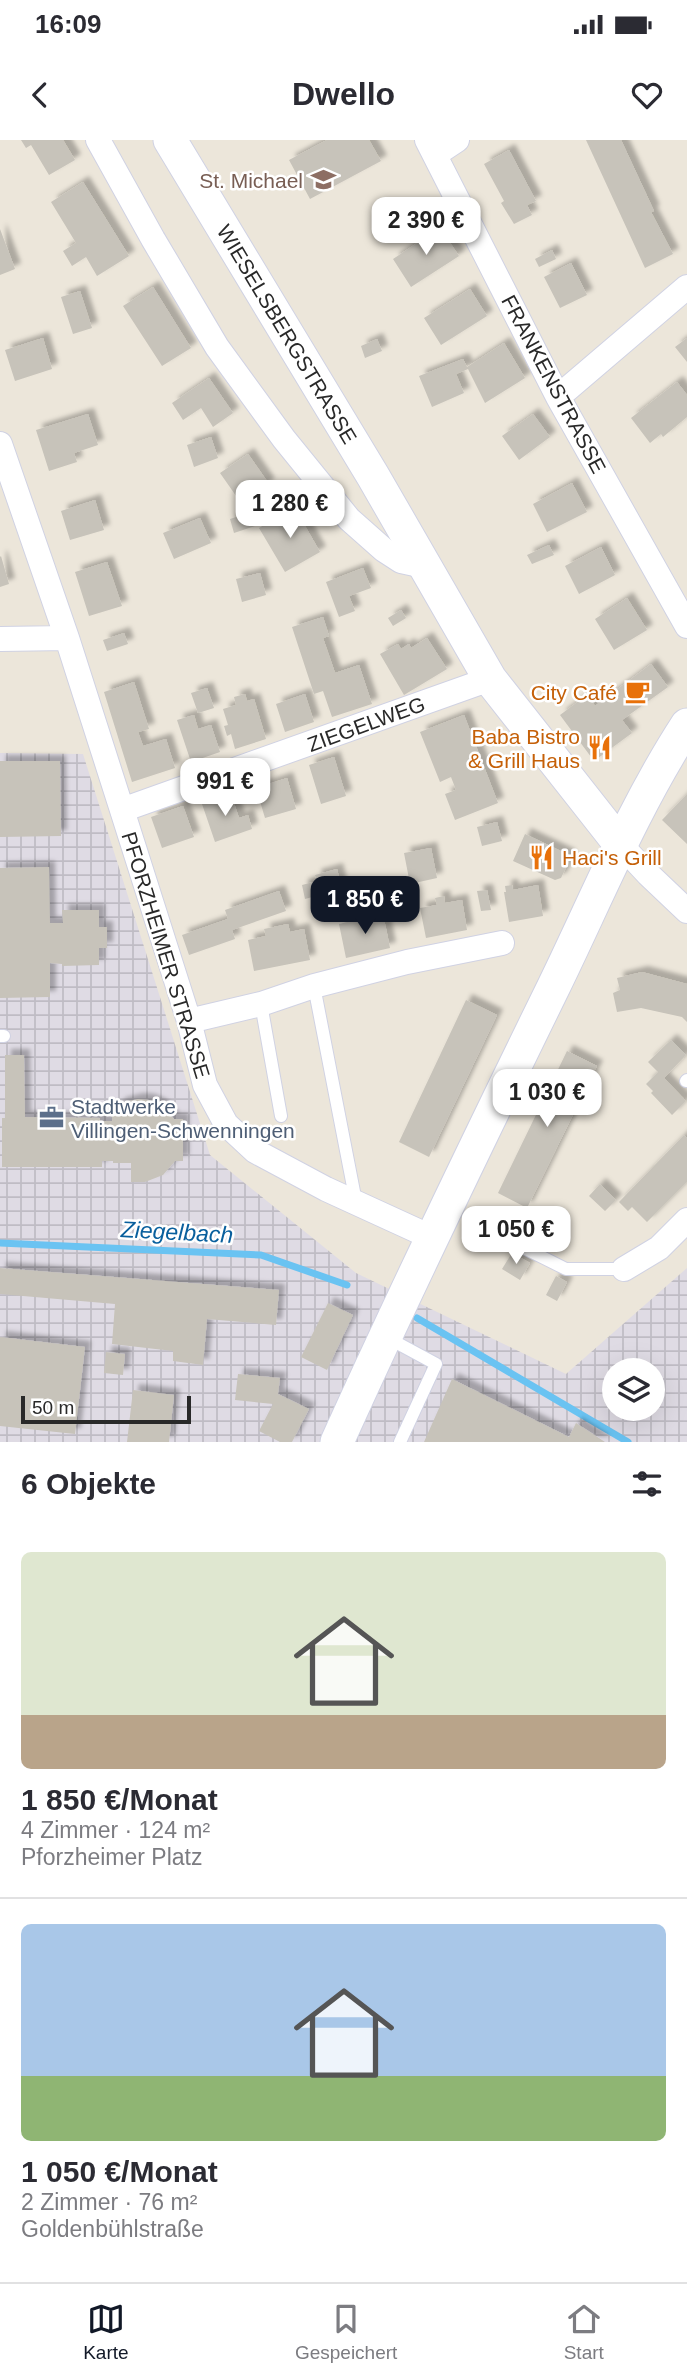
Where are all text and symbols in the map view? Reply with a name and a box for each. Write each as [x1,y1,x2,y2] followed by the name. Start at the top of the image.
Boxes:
[35,9,102,39] text: 16:09
[21,76,59,114] icon: back
[292,76,395,112] text: Dwello
[628,76,666,114] icon: heart
[309,166,337,194] school or university icon: St. Michael
[199,169,303,192] place label: St. Michael
[361,198,491,257] pin: 2 390 €
[388,207,464,233] text: 2 390 €
[213,221,361,447] street label: WIESELSBERGSTRASSE
[497,291,611,477] street label: FRANKENSTRASSE
[225,480,355,540] pin: 1 280 €
[252,490,328,516] text: 1 280 €
[623,678,651,706] cafe icon: City Café
[531,681,617,704] place label: City Café
[304,692,428,756] street label: ZIEGELWEG
[468,725,580,772] place label: Baba Bistro & Grill Haus
[586,734,614,762] restaurant icon: Baba Bistro & Grill Haus
[176,758,274,818] pin: 991 €
[196,768,254,794] text: 991 €
[117,829,215,1081] street label: PFORZHEIMER STRASSE
[528,843,556,871] restaurant icon: Haci's Grill
[562,846,662,869] place label: Haci's Grill
[300,876,430,936] pin: 1 850 €
[327,886,403,912] text: 1 850 €
[482,1070,612,1129] pin: 1 030 €
[509,1079,585,1105] text: 1 030 €
[71,1095,295,1142] place label: Stadtwerke Villingen-Schwenningen
[37,1104,65,1132] office icon: Stadtwerke Villingen-Schwenningen
[451,1206,581,1266] pin: 1 050 €
[119,1216,234,1248] water label: Ziegelbach
[478,1216,554,1242] text: 1 050 €
[602,1358,665,1421] map controls
[602,1358,665,1421] button: layers
[21,1393,191,1425] scale bar
[32,1397,74,1418] text: 50 m
[628,1465,666,1503] icon: filters
[21,1467,156,1500] text: 6 Objekte
[281,1598,407,1724] icon: home
[21,1783,218,1816] text: 1 850 €/Monat
[21,1817,210,1843] text: 4 Zimmer · 124 m²
[21,1844,203,1870] text: Pforzheimer Platz
[281,1970,407,2096] icon: home
[21,2155,218,2188] text: 1 050 €/Monat
[21,2189,197,2215] text: 2 Zimmer · 76 m²
[21,2216,204,2242] text: Goldenbühlstraße
[83,2300,129,2364] tab: Karte
[295,2300,397,2364] tab: Gespeichert
[564,2300,604,2364] tab: Start

